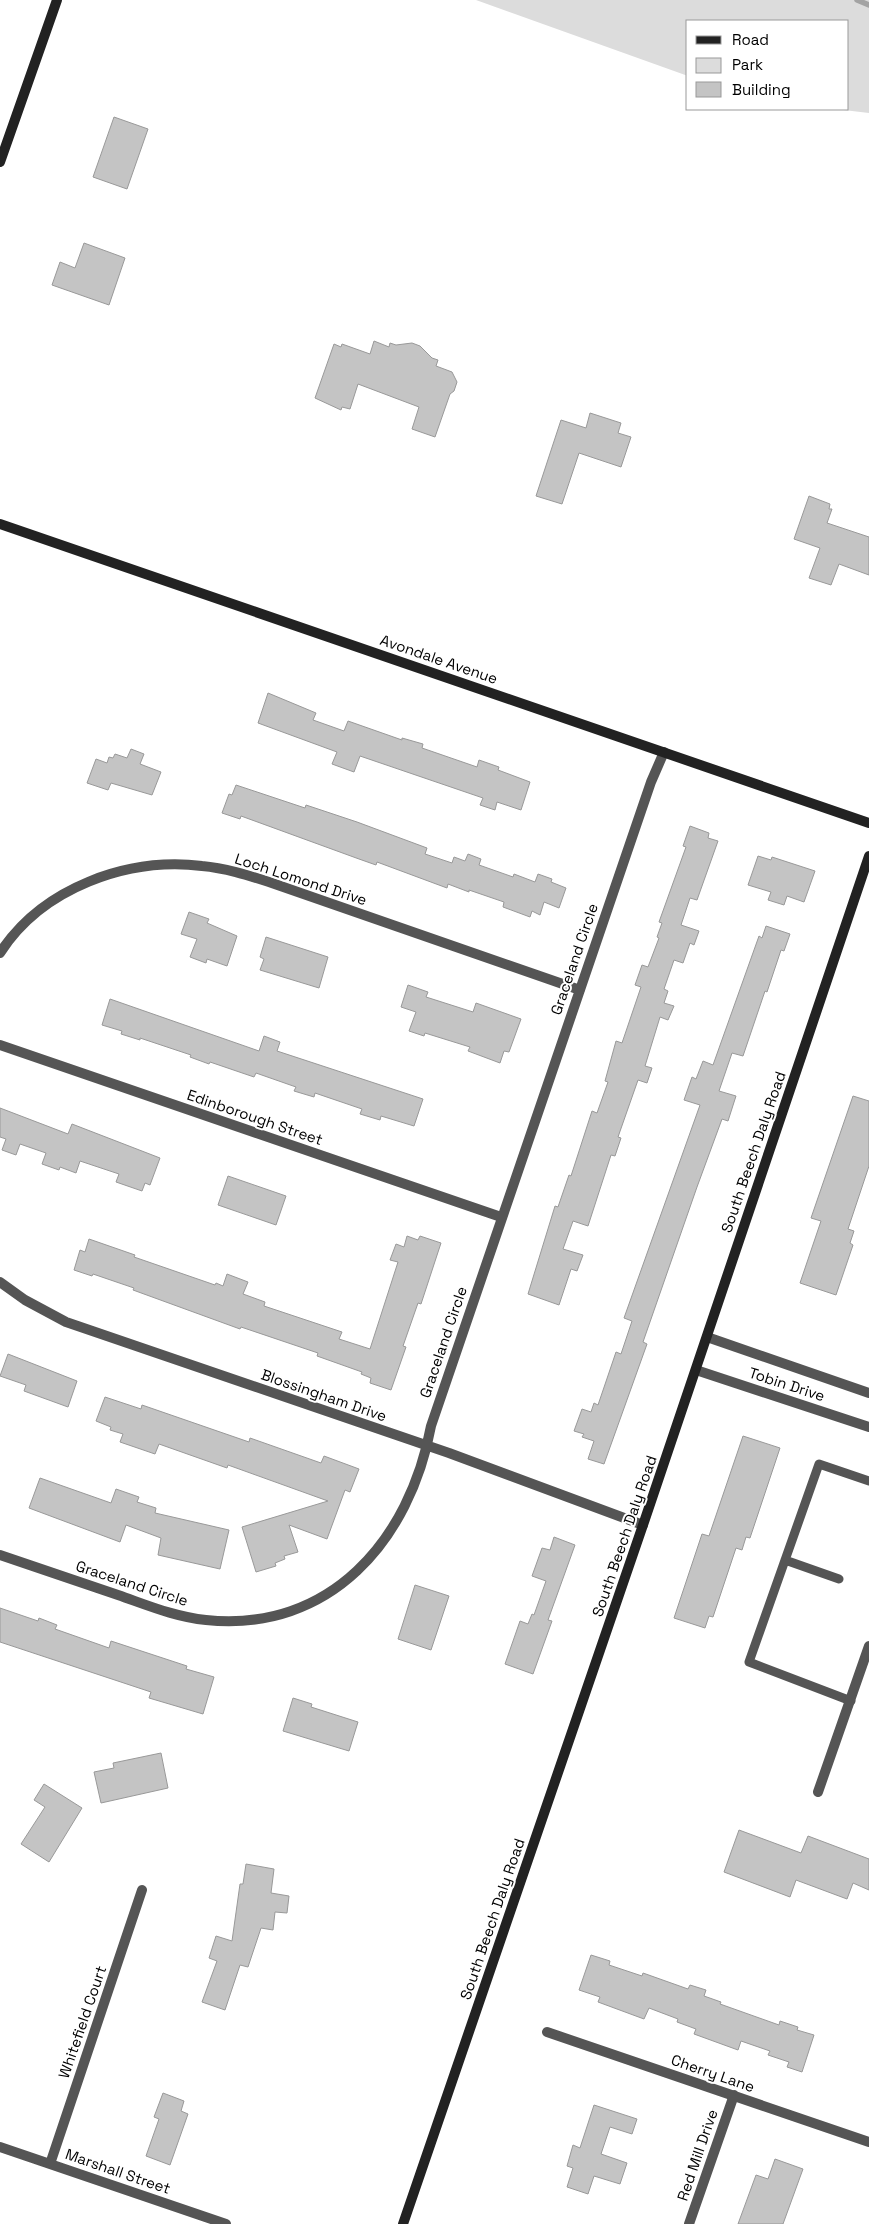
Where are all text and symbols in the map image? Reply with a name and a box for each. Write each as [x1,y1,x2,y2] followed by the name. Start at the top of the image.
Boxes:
[686,20,849,110] legend
[732,30,769,49] text: Road
[732,55,763,74] text: Park
[732,80,791,99] text: Building
[378,630,500,688] street label: Avondale Avenue
[233,849,370,909] street label: Loch Lomond Drive
[546,901,602,1017] street label: Graceland Circle
[716,1069,790,1235] street label: South Beech Daly Road
[185,1085,325,1149] street label: Edinborough Street
[415,1284,471,1400] street label: Graceland Circle
[747,1363,828,1405] street label: Tobin Drive
[259,1365,389,1425] street label: Blossingham Drive
[587,1453,661,1619] street label: South Beech Daly Road
[74,1556,191,1610] street label: Graceland Circle
[455,1836,529,2002] street label: South Beech Daly Road
[54,1963,110,2081] street label: Whitefield Court
[669,2050,757,2096] street label: Cherry Lane
[672,2107,722,2203] street label: Red Mill Drive
[63,2144,173,2198] street label: Marshall Street

